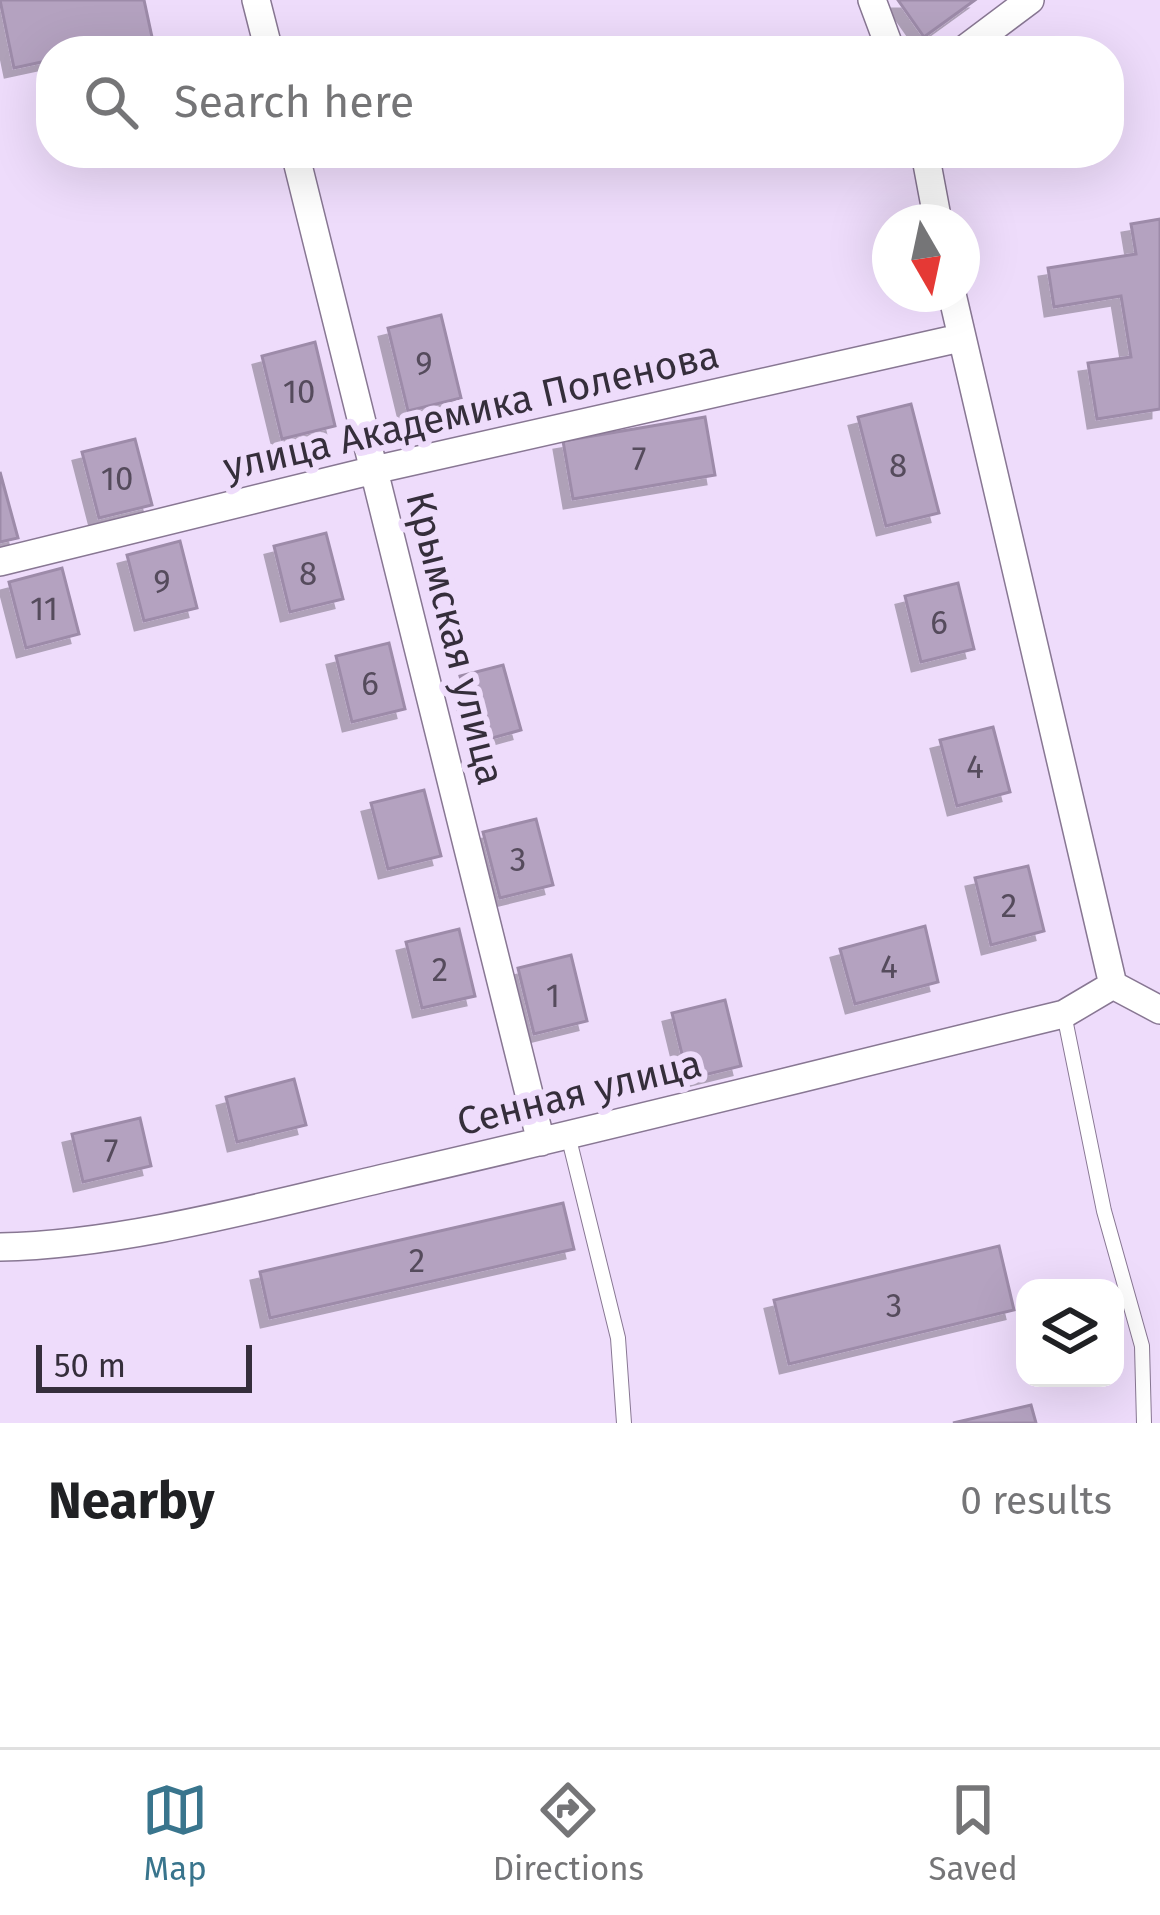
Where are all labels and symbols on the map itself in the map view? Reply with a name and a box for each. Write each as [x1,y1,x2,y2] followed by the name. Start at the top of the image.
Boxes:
[872,204,980,312] north arrow
[219,332,723,490] street label: улица Академика Поленова
[415,344,433,384] house number: 9
[283,372,315,412] house number: 10
[632,439,646,479] house number: 7
[889,446,907,486] house number: 8
[101,459,133,499] house number: 10
[396,487,514,790] street label: Крымская улица
[299,554,317,594] house number: 8
[153,562,171,602] house number: 9
[30,589,58,629] house number: 11
[930,603,948,643] house number: 6
[361,664,379,704] house number: 6
[966,747,984,787] house number: 4
[510,840,526,880] house number: 3
[1001,886,1017,926] house number: 2
[880,947,898,987] house number: 4
[432,950,448,990] house number: 2
[546,976,560,1016] house number: 1
[452,1040,706,1146] street label: Сенная улица
[104,1131,118,1171] house number: 7
[409,1241,425,1281] house number: 2
[886,1286,902,1326] house number: 3
[36,1339,252,1392] scale bar

